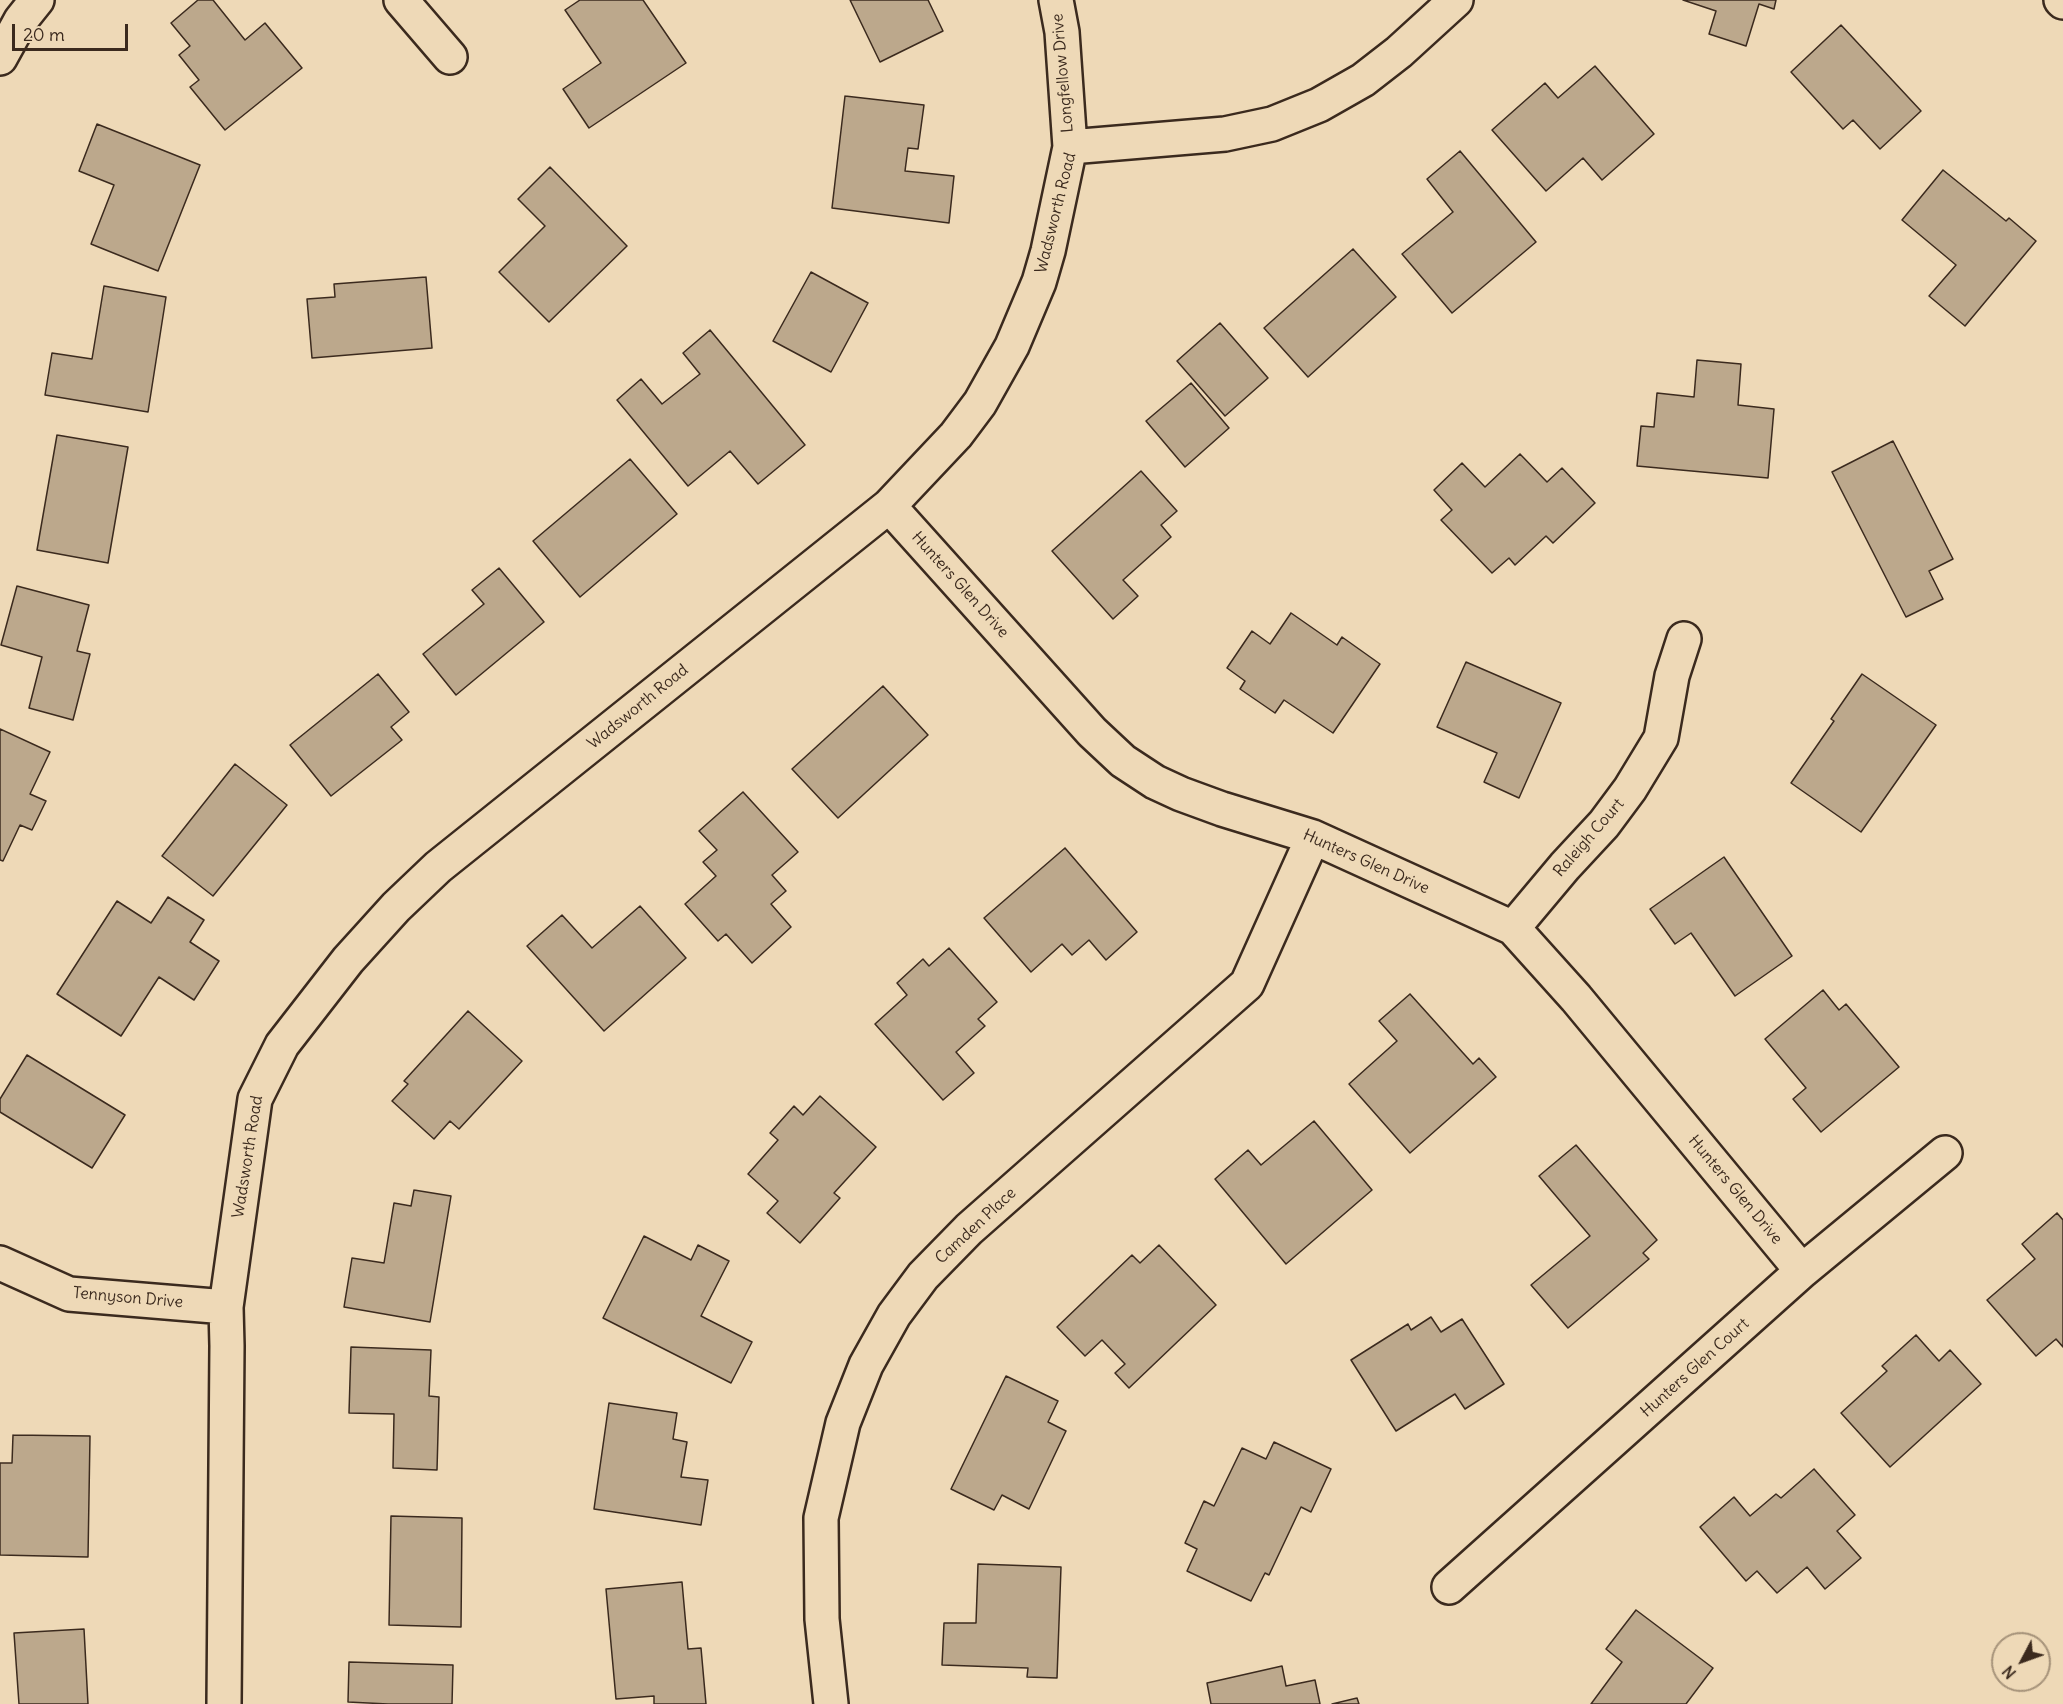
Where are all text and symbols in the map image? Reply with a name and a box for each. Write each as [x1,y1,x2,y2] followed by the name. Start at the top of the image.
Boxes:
[15,12,130,50] scale bar
[1048,13,1078,133] street label: Longfellow Drive
[23,23,65,46] text: 20 m
[1032,151,1080,275] street label: Wadsworth Road
[907,528,1013,642] street label: Hunters Glen Drive
[584,661,692,753] street label: Wadsworth Road
[1550,795,1628,881] street label: Raleigh Court
[1300,826,1432,898] street label: Hunters Glen Drive
[229,1094,267,1220] street label: Wadsworth Road
[1684,1132,1786,1248] street label: Hunters Glen Drive
[932,1184,1020,1268] street label: Camden Place
[72,1284,184,1312] street label: Tennyson Drive
[1637,1314,1753,1422] street label: Hunters Glen Court
[1991,1632,2051,1692] north arrow
[1998,1662,2020,1683] text: N

